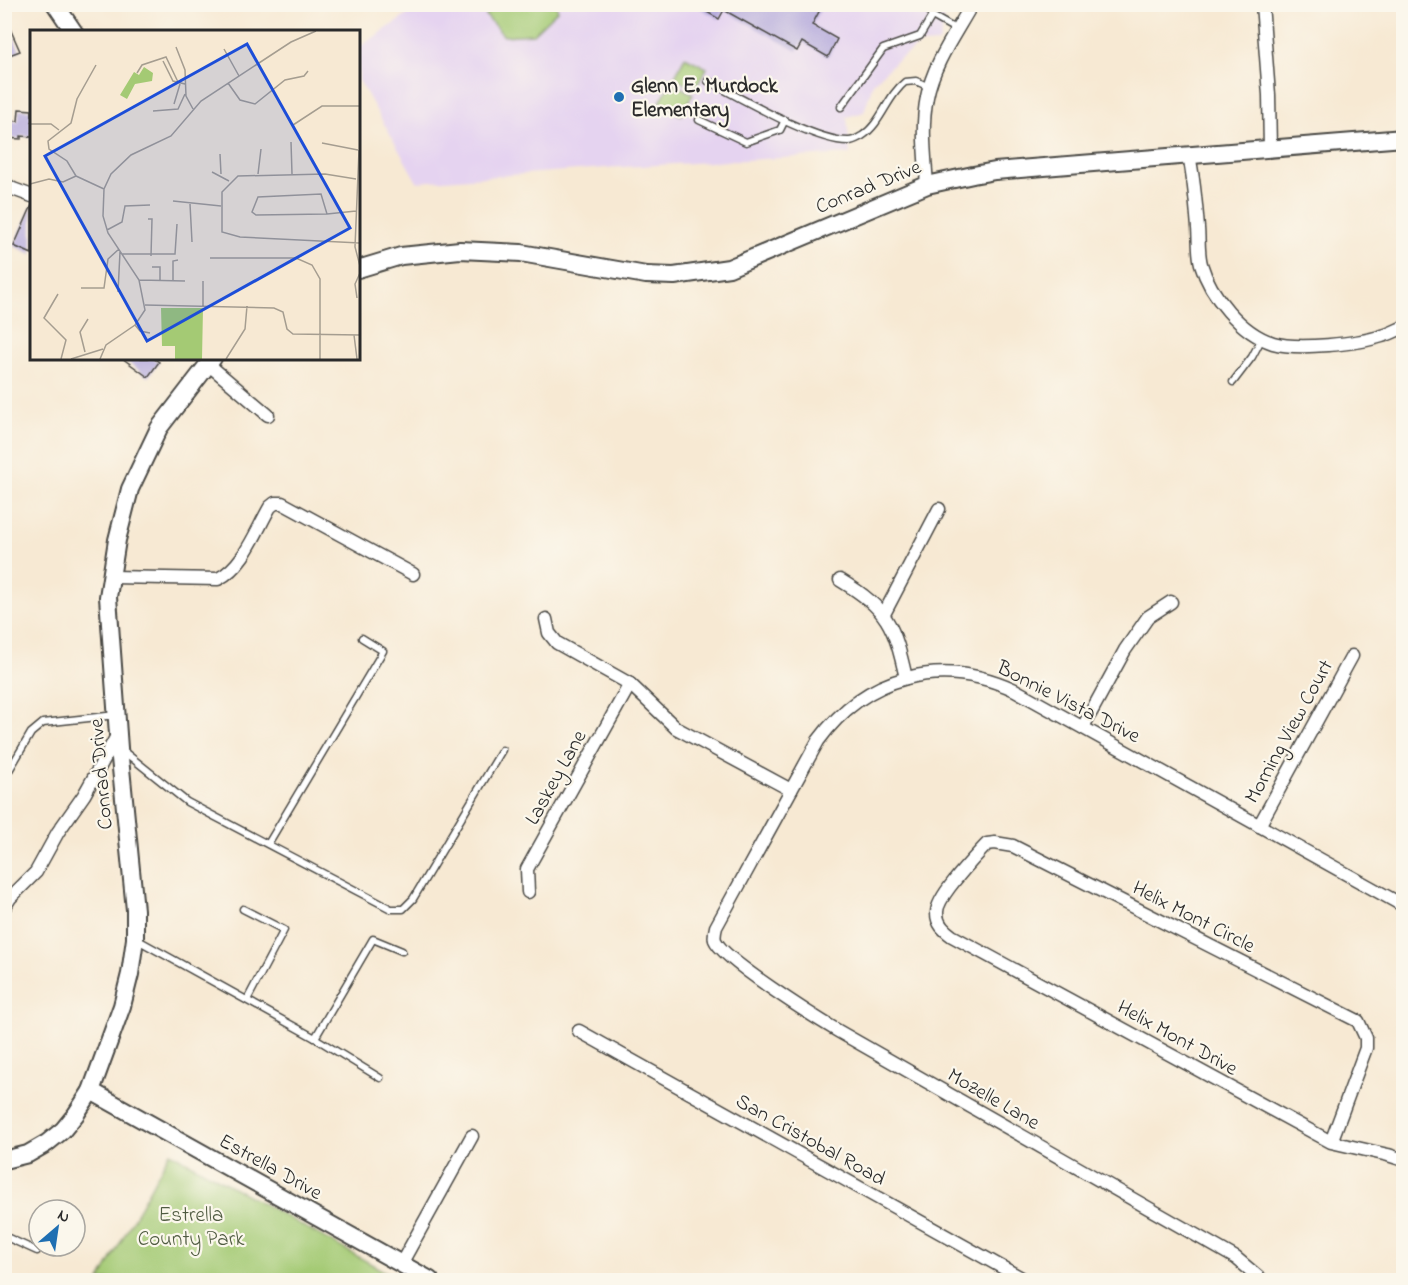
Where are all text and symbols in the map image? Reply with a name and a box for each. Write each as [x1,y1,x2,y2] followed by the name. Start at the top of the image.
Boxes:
[30,30,360,360] inset map
[631,72,779,128] place label: Glenn E. Murdock Elementary
[612,90,626,104] marker: Glenn E. Murdock Elementary
[811,153,927,223] street label: Conrad Drive
[990,653,1145,752] street label: Bonnie Vista Drive
[1238,655,1344,810] street label: Morning View Court
[82,716,122,831] street label: Conrad Drive
[518,725,597,832] street label: Laskey Lane
[1127,874,1260,962] street label: Helix Mont Circle
[1111,993,1243,1085] street label: Helix Mont Drive
[941,1061,1045,1139] street label: Mozelle Lane
[730,1087,891,1194] street label: San Cristobal Road
[213,1127,328,1209] street label: Estrella Drive
[27,1198,87,1258] north arrow
[138,1201,245,1257] park label: Estrella County Park
[53,1204,74,1230] text: N

